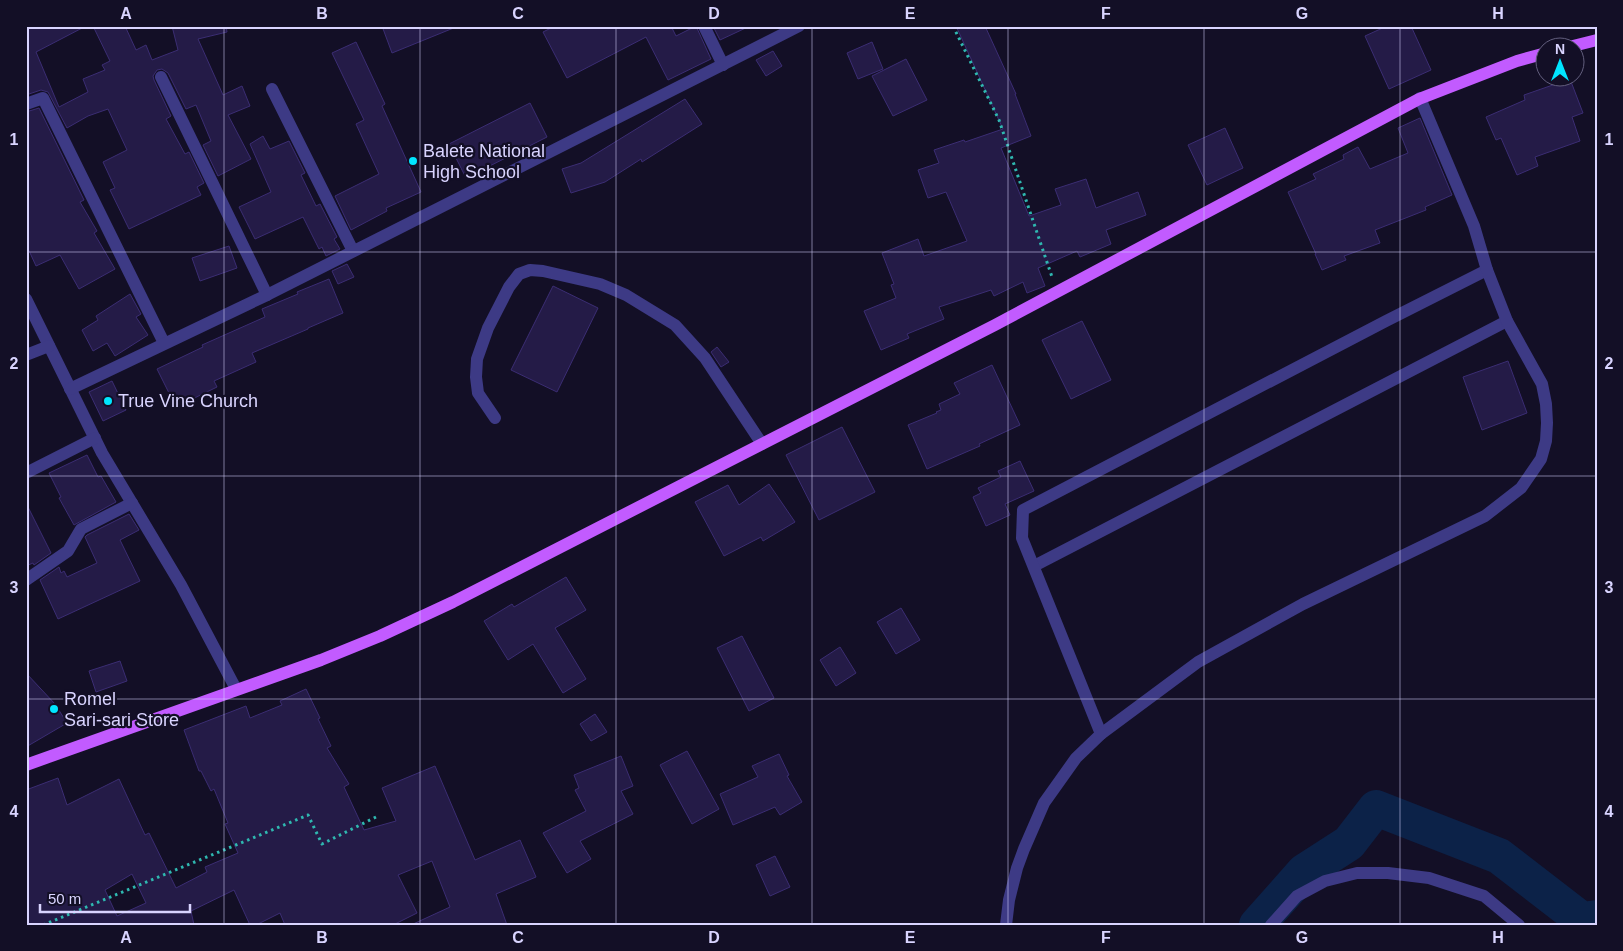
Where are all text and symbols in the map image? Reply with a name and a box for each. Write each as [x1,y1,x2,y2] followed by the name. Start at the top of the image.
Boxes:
[120,5,132,22] text: A
[316,5,328,22] text: B
[512,5,524,22] text: C
[708,5,720,22] text: D
[905,5,916,22] text: E
[1101,5,1111,22] text: F
[1296,5,1308,22] text: G
[1492,5,1504,22] text: H
[1536,38,1586,88] north arrow
[1555,41,1565,57] text: N
[10,131,19,148] text: 1
[1605,131,1614,148] text: 1
[423,141,545,182] place label: Balete National High School
[407,155,419,167] marker: Balete National High School
[10,355,19,372] text: 2
[1605,355,1614,372] text: 2
[118,391,258,411] place label: True Vine Church
[102,395,114,407] marker: True Vine Church
[10,579,19,596] text: 3
[1605,579,1614,596] text: 3
[64,689,179,730] place label: Romel Sari-sari Store
[48,703,60,715] marker: Romel Sari-sari Store
[10,803,19,820] text: 4
[1605,803,1614,820] text: 4
[40,881,190,913] scale bar
[48,890,81,907] text: 50 m
[120,929,132,946] text: A
[316,929,328,946] text: B
[512,929,524,946] text: C
[708,929,720,946] text: D
[905,929,916,946] text: E
[1101,929,1111,946] text: F
[1296,929,1308,946] text: G
[1492,929,1504,946] text: H

